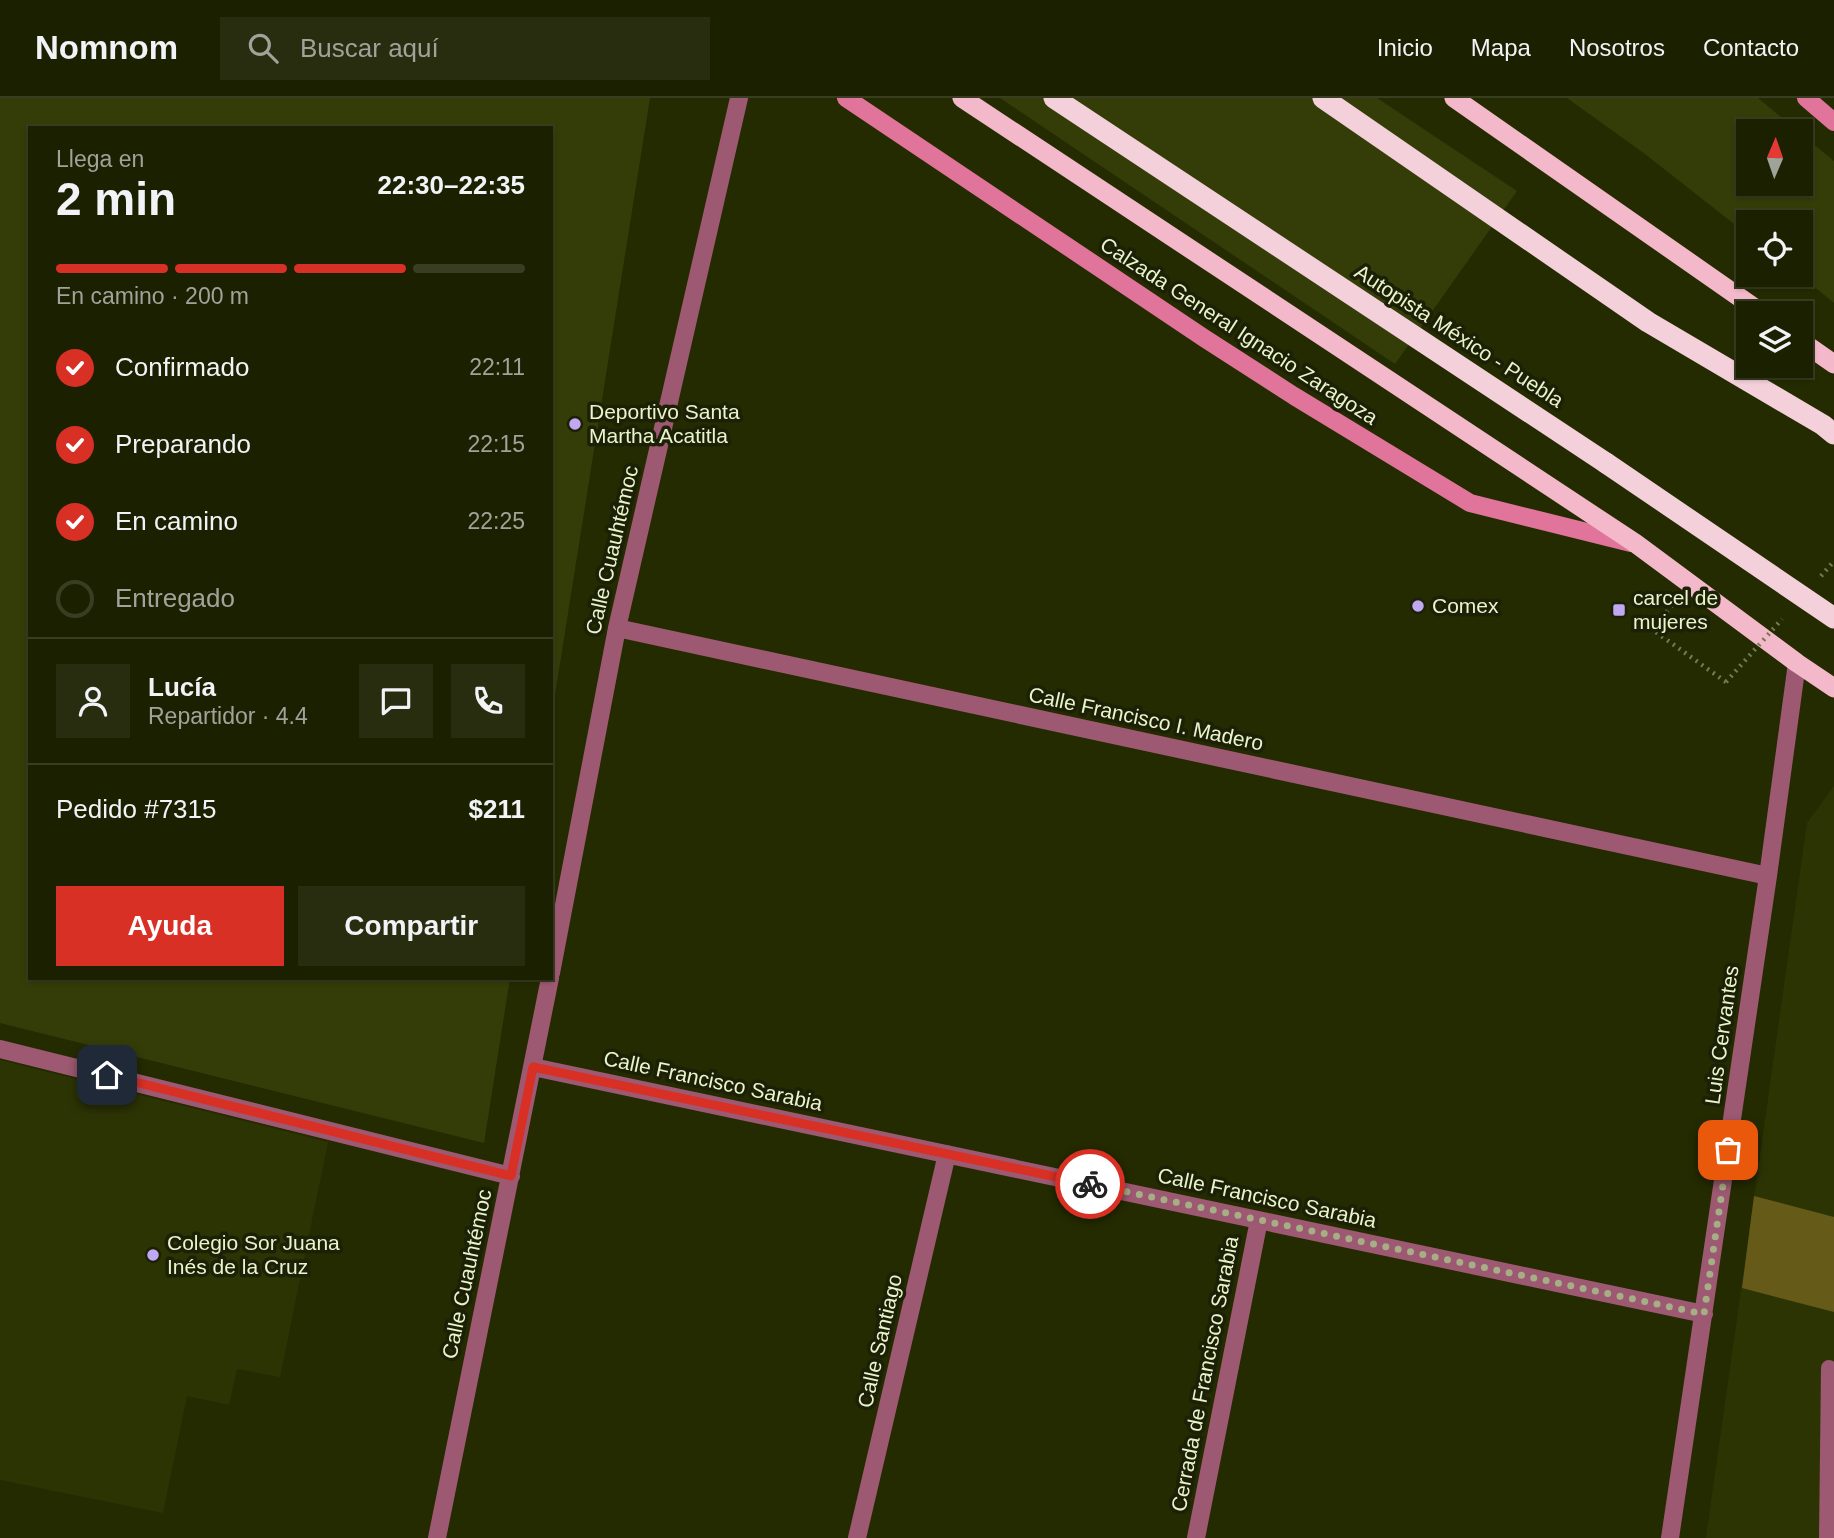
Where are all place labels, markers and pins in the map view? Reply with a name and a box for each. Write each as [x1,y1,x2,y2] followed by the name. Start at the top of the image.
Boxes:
[589,400,740,447] place label: Deportivo Santa Martha Acatitla
[567,416,583,432] marker: Deportivo Santa Martha Acatitla
[1633,586,1718,633] place label: carcel de mujeres
[1432,594,1499,617] place label: Comex
[1410,598,1426,614] marker: Comex
[1611,602,1627,618] marker: carcel de mujeres
[77,1045,137,1105] pin
[1698,1120,1758,1180] pin
[167,1231,340,1278] place label: Colegio Sor Juana Inés de la Cruz
[145,1247,161,1263] marker: Colegio Sor Juana Inés de la Cruz

